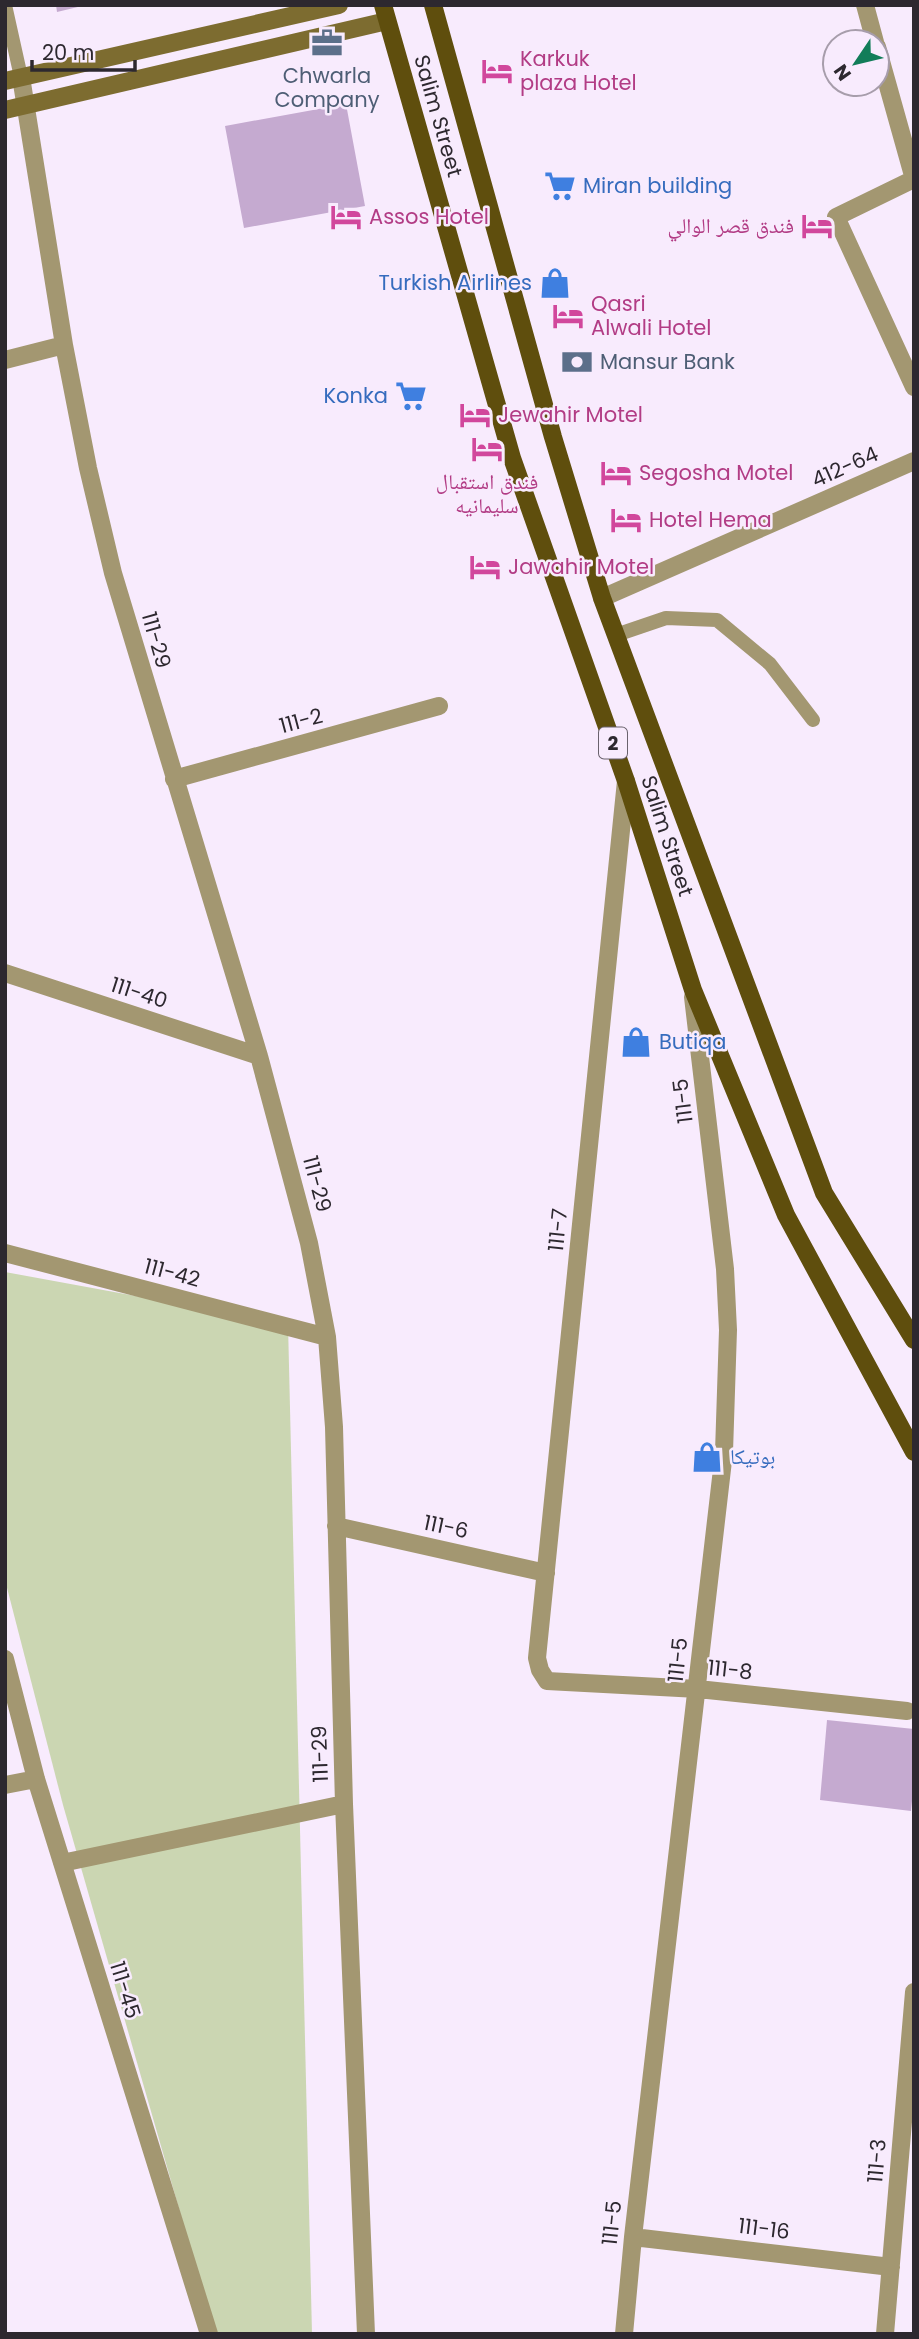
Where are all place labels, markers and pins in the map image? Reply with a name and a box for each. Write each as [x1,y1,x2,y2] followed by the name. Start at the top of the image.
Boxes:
[310,26,344,60] office icon: Chwarla Company
[520,44,637,97] place label: Karkuk plaza Hotel
[480,54,514,88] hotel icon: Karkuk plaza Hotel
[275,61,380,114] place label: Chwarla Company
[543,169,577,203] supermarket icon: Miran building
[583,171,732,200] place label: Miran building
[329,200,363,234] hotel icon: Assos Hotel
[369,202,489,231] place label: Assos Hotel
[800,209,834,243] hotel icon: فندق قصر الوالي
[667,211,794,242] place label: فندق قصر الوالي
[538,266,572,300] shop icon: Turkish Airlines
[378,268,532,297] place label: Turkish Airlines
[591,289,711,342] place label: Qasri Alwali Hotel
[551,299,585,333] hotel icon: Qasri Alwali Hotel
[560,345,594,379] bank icon: Mansur Bank
[600,347,735,376] place label: Mansur Bank
[394,379,428,413] supermarket icon: Konka
[324,381,388,410] place label: Konka
[458,398,492,432] hotel icon: Jewahir Motel
[498,400,643,429] place label: Jewahir Motel
[470,432,504,466] hotel icon: فندق استقبال سليمانيه
[599,456,633,490] hotel icon: Segosha Motel
[639,458,794,487] place label: Segosha Motel
[436,467,538,520] place label: فندق استقبال سليمانيه
[609,503,643,537] hotel icon: Hotel Hema
[649,505,772,534] place label: Hotel Hema
[468,550,502,584] hotel icon: Jawahir Motel
[508,552,654,581] place label: Jawahir Motel
[619,1025,653,1059] shop icon: Butiqa
[659,1027,727,1056] place label: Butiqa
[690,1440,724,1474] shop icon: بوتيكا
[730,1442,775,1471] place label: بوتيكا

